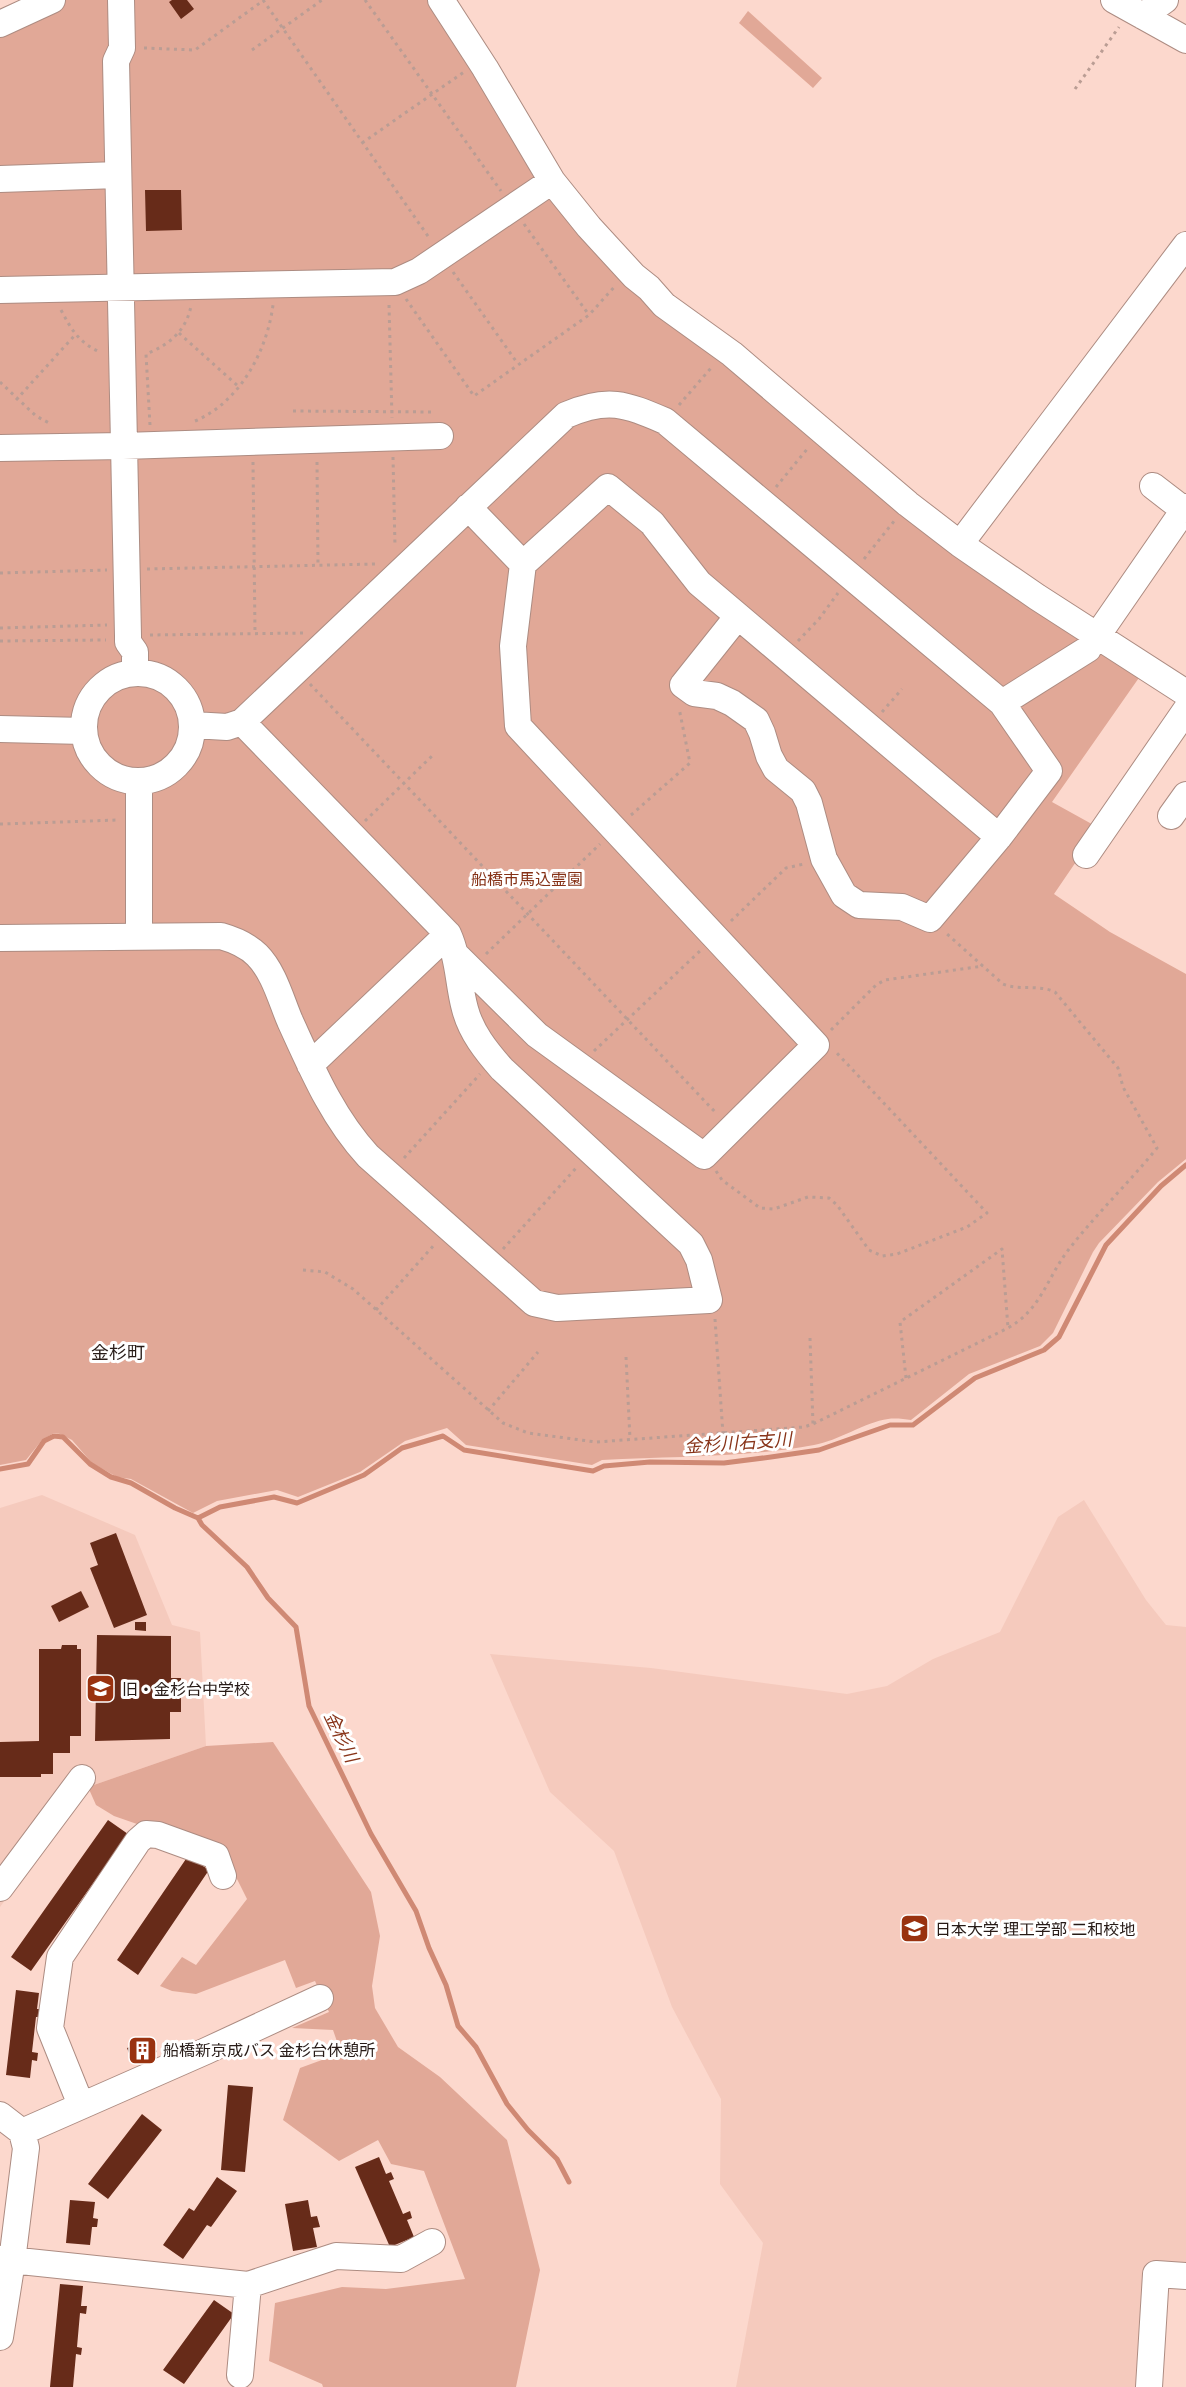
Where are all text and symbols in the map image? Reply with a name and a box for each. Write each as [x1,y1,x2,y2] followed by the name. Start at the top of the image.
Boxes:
[471,869,583,891] park label: 船橋市馬込霊園
[91,1341,145,1365] district label: 金杉町
[683,1427,795,1459] water label: 金杉川右支川
[85,1673,117,1705] school or university icon: 旧・金杉台中学校
[122,1679,250,1701] place label: 旧・金杉台中学校
[318,1707,364,1768] water label: 金杉川
[898,1913,930,1945] school or university icon: 日本大学 理工学部 二和校地
[935,1919,1135,1941] place label: 日本大学 理工学部 二和校地
[126,2034,158,2066] building icon: 船橋新京成バス 金杉台休憩所
[163,2040,375,2062] place label: 船橋新京成バス 金杉台休憩所

